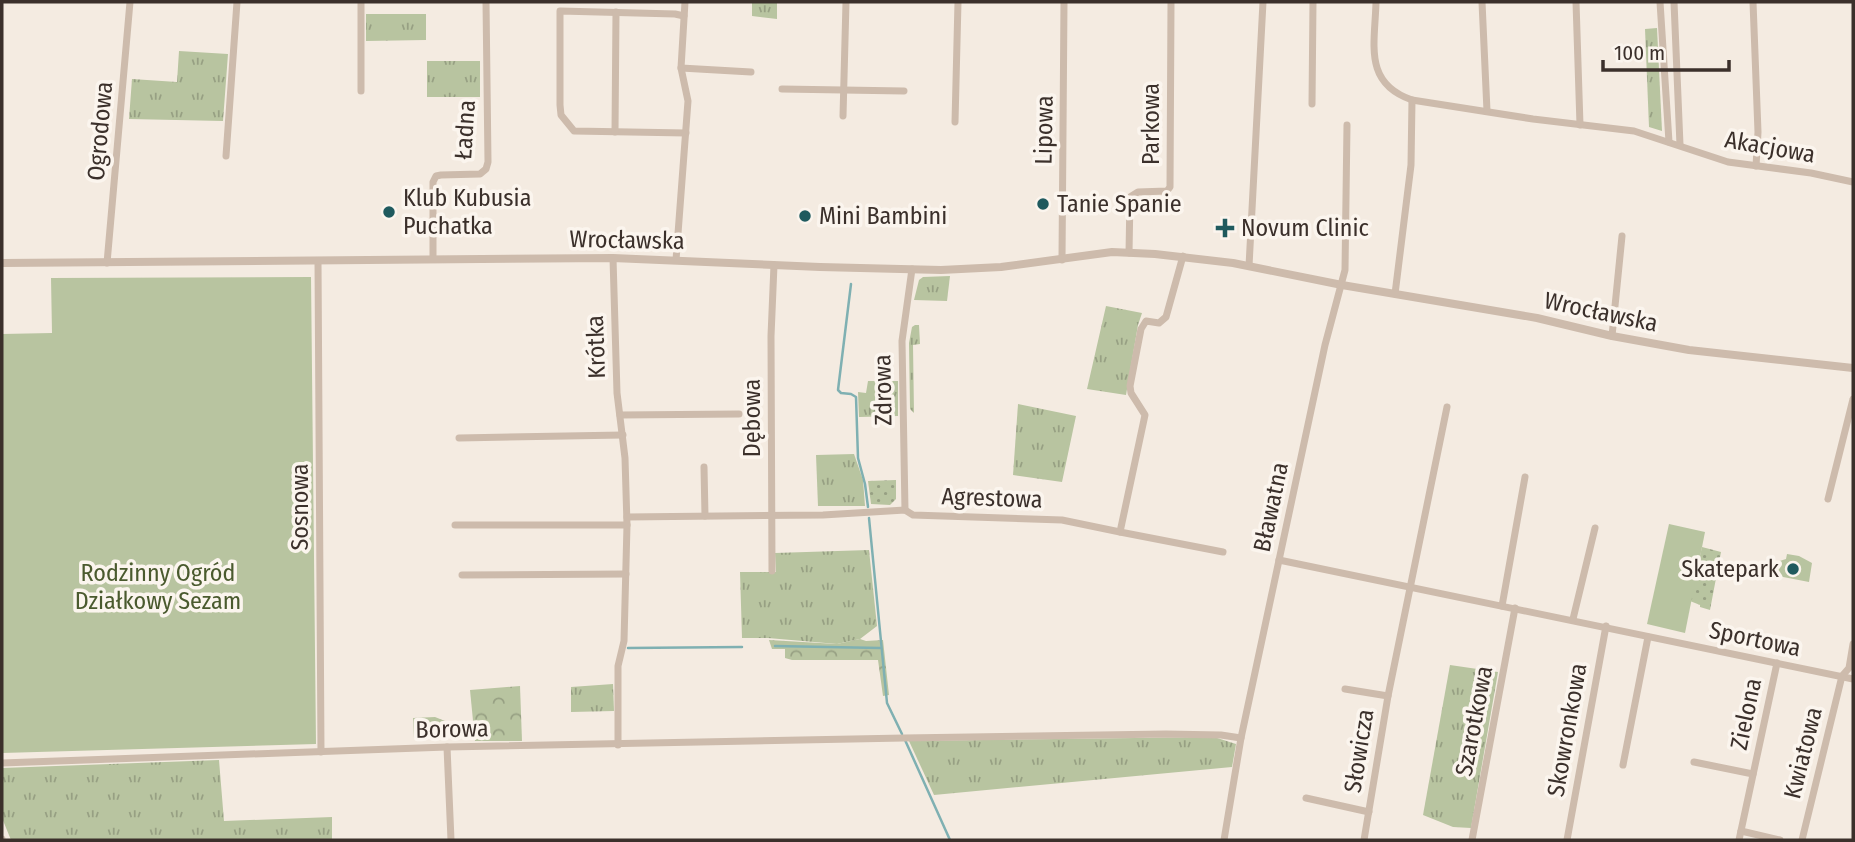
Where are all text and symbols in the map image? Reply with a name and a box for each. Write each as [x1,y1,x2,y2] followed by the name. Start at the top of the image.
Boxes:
[1603,28,1729,72] scale bar
[1614,40,1665,66] text: 100 m
[82,80,118,182] street label: Ogrodowa
[1137,83,1165,165] street label: Parkowa
[1029,95,1059,165] street label: Lipowa
[449,99,481,161] street label: Ładna
[1723,125,1817,169] street label: Akacjowa
[403,184,531,240] place label: Klub Kubusia Puchatka
[1057,190,1182,218] place label: Tanie Spanie
[1035,196,1051,212] marker: Tanie Spanie
[819,202,947,230] place label: Mini Bambini
[381,204,397,220] marker: Klub Kubusia Puchatka
[797,208,813,224] marker: Mini Bambini
[1241,214,1369,242] place label: Novum Clinic
[1215,218,1235,238] marker: Novum Clinic
[569,225,685,255] street label: Wrocławska
[1542,286,1660,338] street label: Wrocławska
[581,315,611,379] street label: Krótka
[868,354,898,426] street label: Zdrowa
[738,379,766,457] street label: Dębowa
[1248,460,1294,554] street label: Bławatna
[286,463,314,551] street label: Sosnowa
[941,482,1043,514] street label: Agrestowa
[1681,555,1780,583] place label: Skatepark
[75,559,241,615] park label: Rodzinny Ogród Działkowy Sezam
[1785,561,1801,577] marker: Skatepark
[1707,616,1803,662] street label: Sportowa
[1541,661,1593,799] street label: Skowronkowa
[1450,664,1498,778] street label: Szarotkowa
[1725,676,1767,752] street label: Zielona
[1778,704,1828,802] street label: Kwiatowa
[1339,707,1379,795] street label: Słowicza
[415,714,489,744] street label: Borowa

